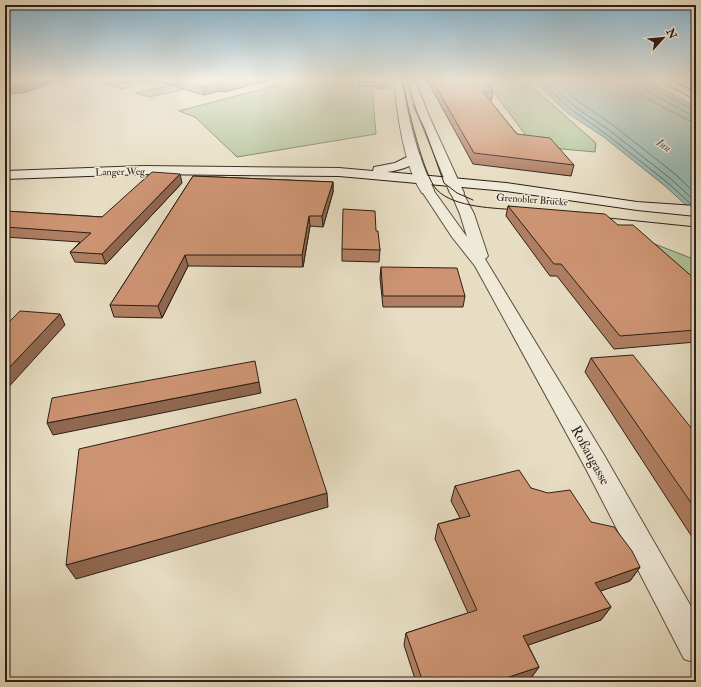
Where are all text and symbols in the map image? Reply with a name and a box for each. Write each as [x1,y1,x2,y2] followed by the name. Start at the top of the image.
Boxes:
[643,18,683,58] north arrow
[663,25,680,42] text: N
[653,135,673,155] water label: Inn
[95,166,146,178] street label: Langer Weg
[496,192,568,208] street label: Grenobler Brücke
[567,423,614,488] street label: Roßaugasse

